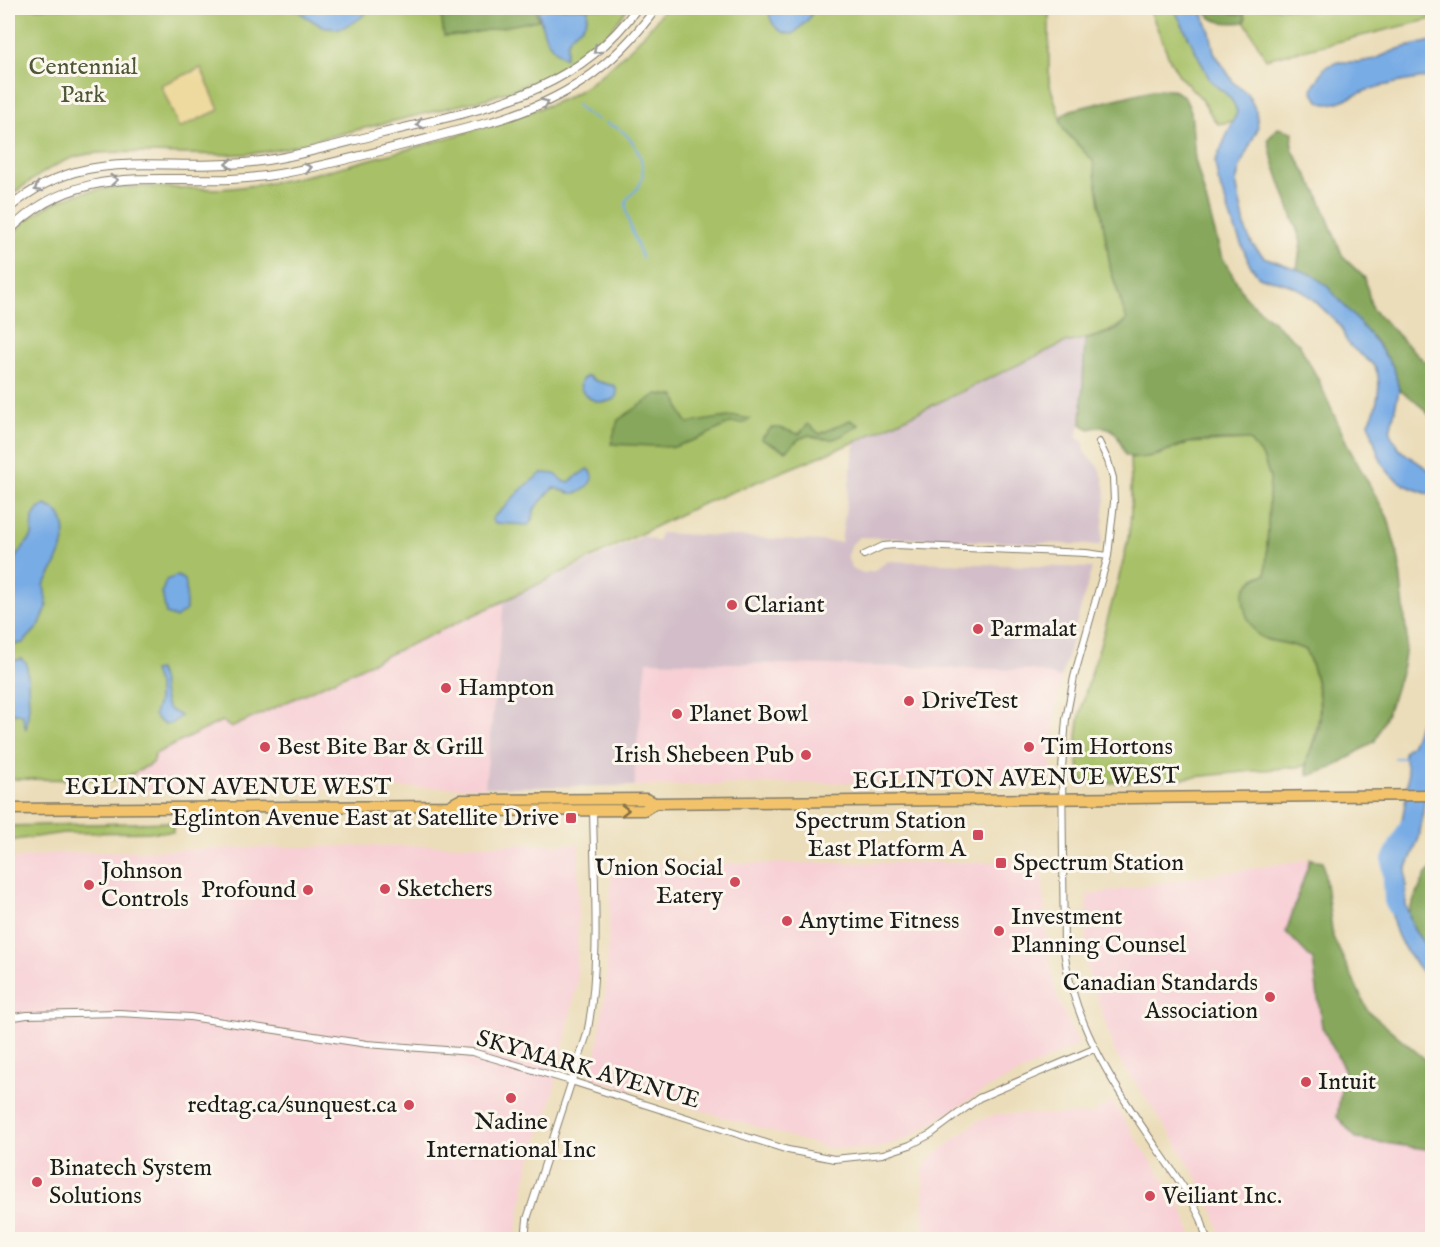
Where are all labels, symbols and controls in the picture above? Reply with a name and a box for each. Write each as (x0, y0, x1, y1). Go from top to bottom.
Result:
one-way arrow (594, 43, 604, 54)
park label: Centennial Park (28, 52, 138, 111)
one-way arrow (539, 98, 550, 110)
one-way arrow (415, 116, 425, 129)
one-way arrow (225, 157, 234, 170)
one-way arrow (303, 162, 313, 175)
one-way arrow (110, 174, 119, 187)
one-way arrow (34, 180, 45, 192)
place label: Clariant (744, 590, 825, 621)
marker: Clariant (725, 598, 739, 612)
place label: Parmalat (990, 614, 1077, 645)
marker: Parmalat (971, 622, 985, 636)
place label: Hampton (458, 673, 555, 704)
marker: Hampton (439, 681, 453, 695)
place label: DriveTest (921, 686, 1018, 717)
marker: DriveTest (902, 694, 916, 708)
place label: Planet Bowl (689, 699, 808, 730)
marker: Planet Bowl (670, 707, 684, 721)
place label: Best Bite Bar & Grill (277, 732, 484, 763)
place label: Tim Hortons (1041, 732, 1173, 763)
marker: Best Bite Bar & Grill (258, 740, 272, 754)
place label: Irish Shebeen Pub (614, 740, 794, 771)
marker: Tim Hortons (1022, 740, 1036, 754)
marker: Irish Shebeen Pub (799, 748, 813, 762)
street label: EGLINTON AVENUE WEST (852, 761, 1180, 797)
street label: EGLINTON AVENUE WEST (65, 772, 392, 803)
place label: Eglinton Avenue East at Satellite Drive (171, 803, 559, 834)
one-way arrow (621, 804, 630, 816)
place label: Spectrum Station East Platform A (795, 806, 967, 865)
marker: Eglinton Avenue East at Satellite Drive (564, 811, 578, 825)
marker: Spectrum Station East Platform A (971, 828, 985, 842)
place label: Spectrum Station (1013, 848, 1184, 879)
place label: Union Social Eatery (594, 853, 723, 912)
place label: Johnson Controls (98, 856, 189, 915)
marker: Spectrum Station (994, 856, 1008, 870)
place label: Sketchers (397, 874, 493, 905)
place label: Profound (201, 875, 296, 906)
marker: Union Social Eatery (728, 875, 742, 889)
marker: Johnson Controls (82, 878, 96, 892)
marker: Sketchers (378, 882, 392, 896)
marker: Profound (301, 883, 315, 897)
place label: Investment Planning Counsel (1011, 902, 1187, 961)
place label: Anytime Fitness (798, 906, 960, 937)
marker: Anytime Fitness (780, 914, 794, 928)
marker: Investment Planning Counsel (992, 924, 1006, 938)
place label: Canadian Standards Association (1063, 968, 1258, 1027)
marker: Canadian Standards Association (1263, 990, 1277, 1004)
street label: SKYMARK AVENUE (473, 1023, 703, 1117)
place label: Intuit (1318, 1067, 1376, 1098)
marker: Intuit (1299, 1075, 1313, 1089)
place label: redtag.ca/sunquest.ca (187, 1090, 398, 1121)
marker: Nadine International Inc (504, 1091, 518, 1105)
marker: redtag.ca/sunquest.ca (402, 1098, 416, 1112)
place label: Nadine International Inc (426, 1107, 596, 1166)
place label: Binatech System Solutions (49, 1153, 212, 1212)
marker: Binatech System Solutions (30, 1175, 44, 1189)
place label: Veiliant Inc. (1161, 1181, 1282, 1212)
marker: Veiliant Inc. (1143, 1189, 1157, 1203)

